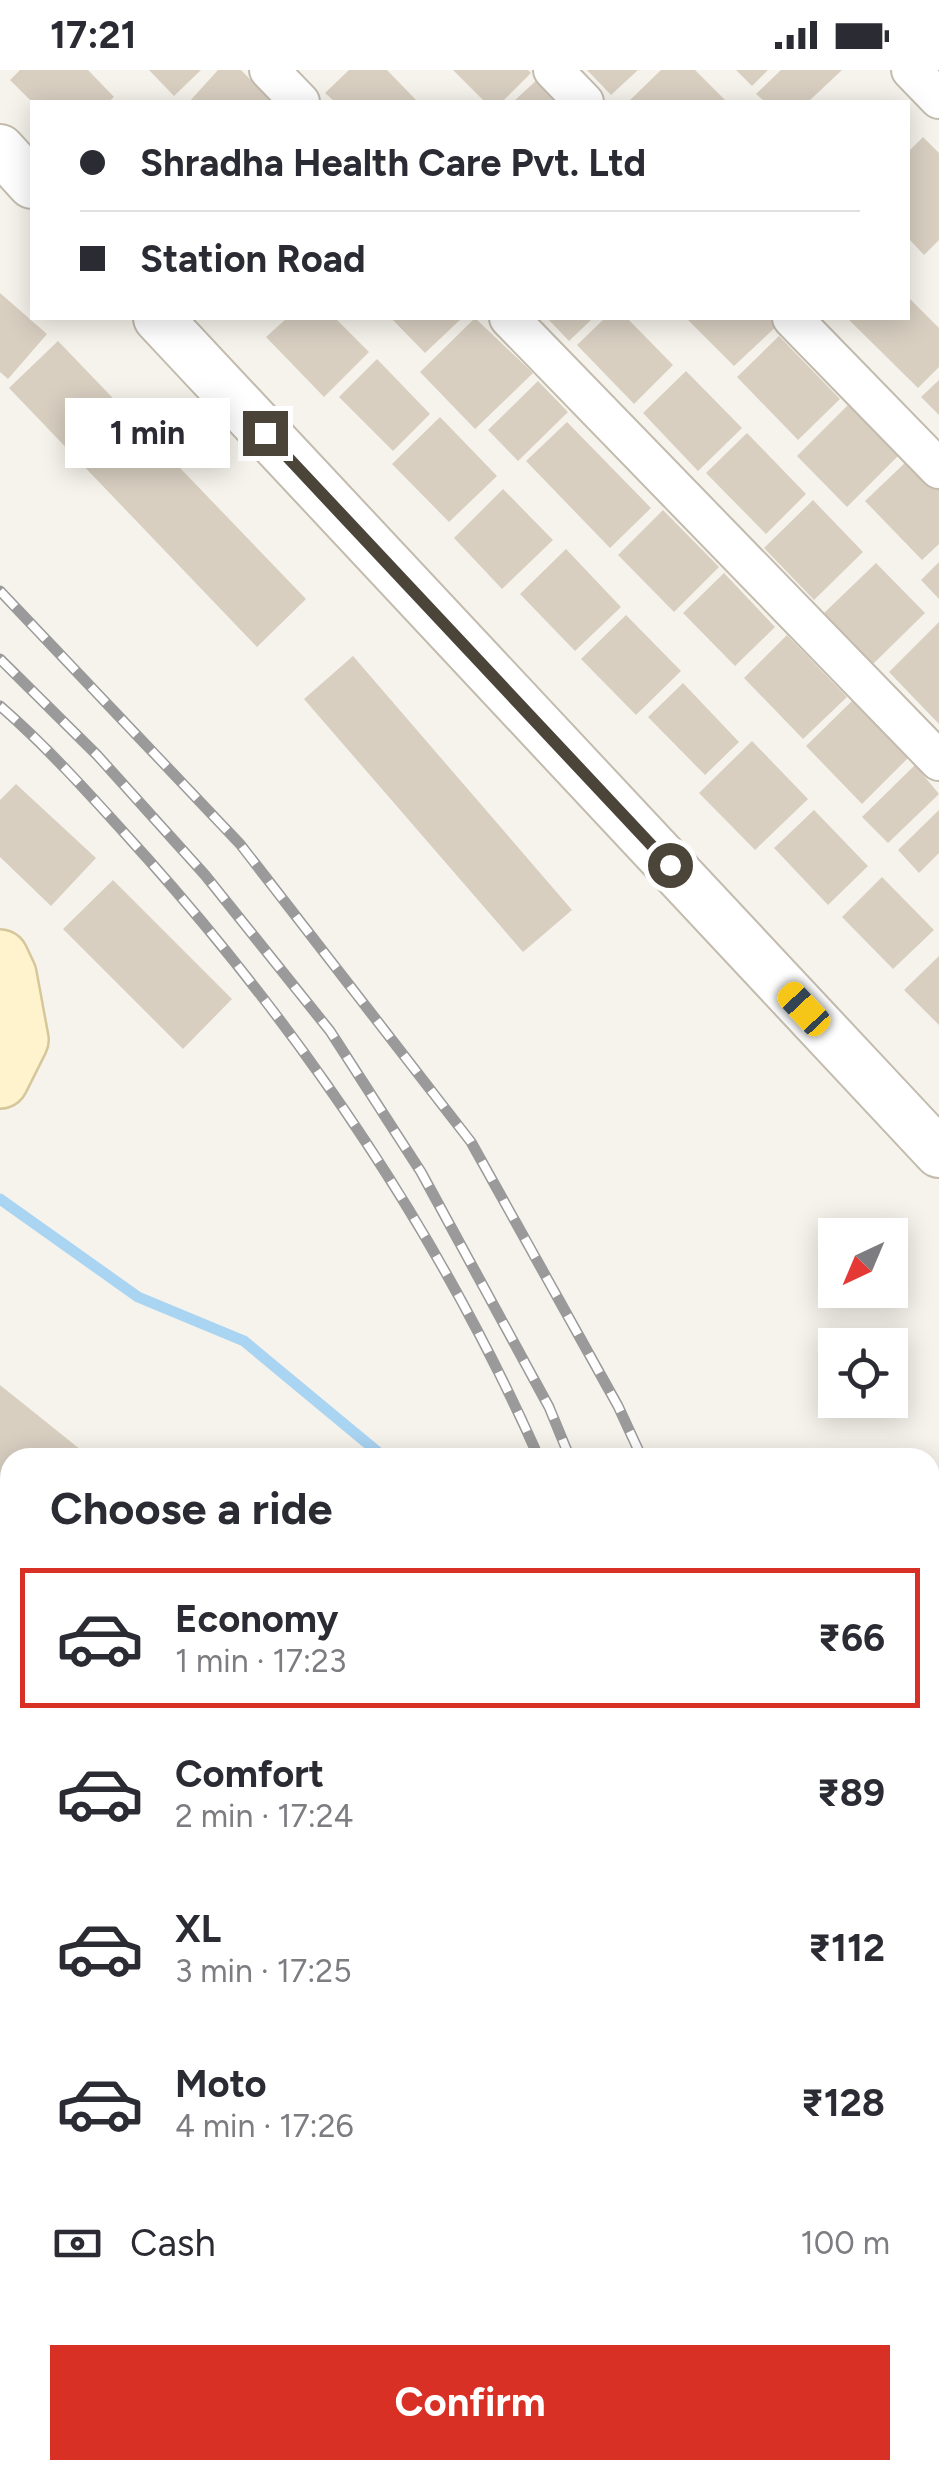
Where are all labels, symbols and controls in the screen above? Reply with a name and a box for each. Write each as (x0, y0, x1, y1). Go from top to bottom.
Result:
text: 17:21 (50, 12, 137, 58)
text: Shradha Health Care Pvt. Ltd (140, 140, 646, 186)
text: Station Road (140, 236, 366, 282)
callout: 1 min (65, 398, 230, 468)
route end (243, 411, 288, 456)
text: 1 min (110, 414, 185, 452)
route start (648, 843, 693, 888)
car (773, 977, 835, 1041)
north arrow (818, 1218, 908, 1308)
map controls (818, 1218, 908, 1418)
button: locate (818, 1328, 908, 1418)
text: Choose a ride (50, 1481, 332, 1535)
icon: car (55, 1593, 145, 1683)
text: Economy (175, 1596, 338, 1642)
text: ₹66 (818, 1615, 885, 1661)
text: 1 min · 17:23 (175, 1642, 346, 1680)
icon: car (55, 1748, 145, 1838)
text: Comfort (175, 1751, 324, 1797)
text: ₹89 (817, 1770, 885, 1816)
text: 2 min · 17:24 (175, 1797, 354, 1835)
icon: car (55, 1903, 145, 1993)
text: XL (175, 1906, 221, 1952)
text: ₹112 (808, 1925, 885, 1971)
text: 3 min · 17:25 (175, 1952, 352, 1990)
icon: car (55, 2058, 145, 2148)
text: Moto (175, 2061, 267, 2107)
text: ₹128 (801, 2080, 885, 2126)
text: 4 min · 17:26 (175, 2107, 354, 2145)
icon: cash (50, 2216, 105, 2271)
text: Cash (130, 2220, 216, 2266)
text: 100 m (801, 2224, 890, 2262)
button: Confirm (50, 2345, 890, 2460)

